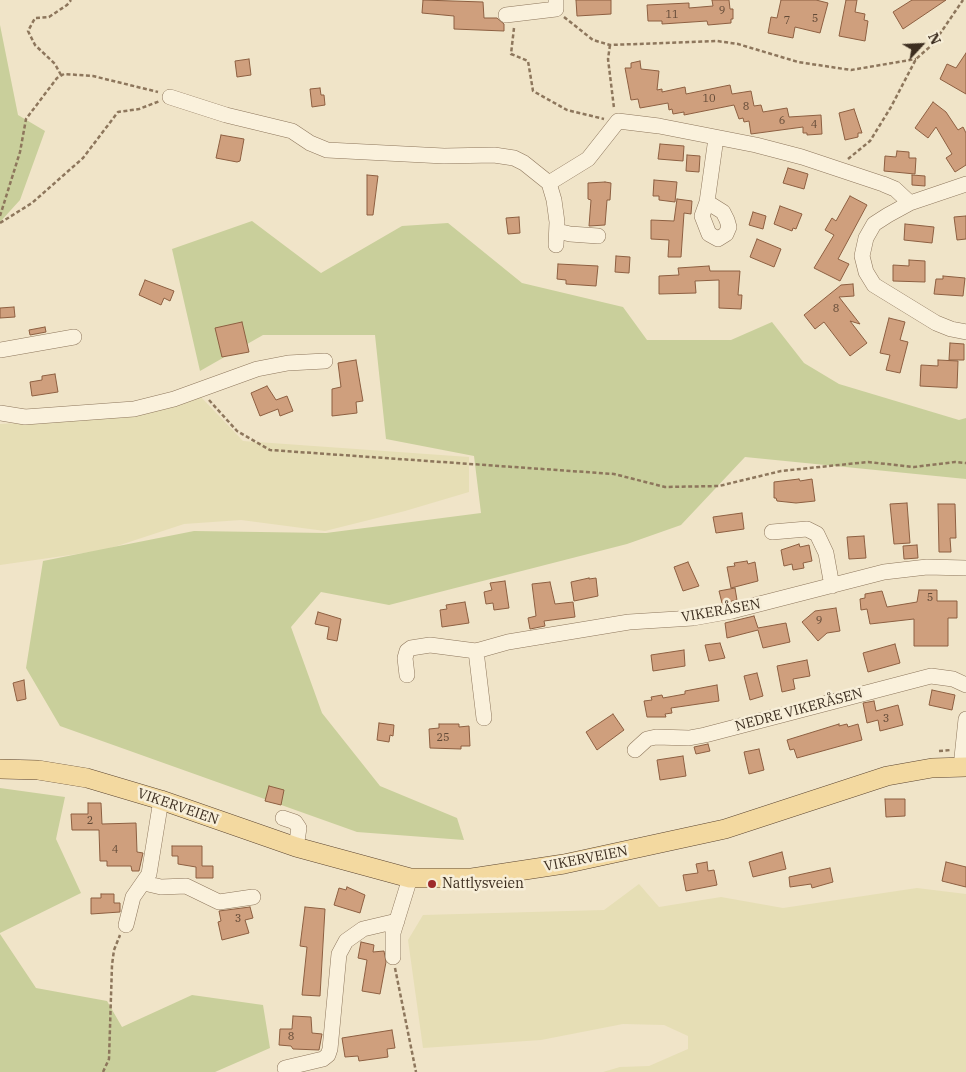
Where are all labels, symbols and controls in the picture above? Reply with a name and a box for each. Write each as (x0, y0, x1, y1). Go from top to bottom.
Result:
house number: 9 (719, 4, 725, 18)
house number: 11 (665, 8, 679, 22)
house number: 5 (812, 12, 818, 26)
house number: 7 (784, 14, 790, 28)
north arrow (896, 20, 946, 70)
text: N (924, 30, 945, 47)
house number: 10 (702, 92, 716, 106)
house number: 8 (743, 100, 749, 114)
house number: 6 (779, 114, 785, 128)
house number: 4 (811, 118, 817, 132)
house number: 8 (833, 302, 839, 316)
house number: 5 (927, 591, 933, 605)
street label: VIKERÅSEN (680, 596, 762, 626)
house number: 9 (816, 614, 822, 628)
street label: NEDRE VIKERÅSEN (733, 685, 865, 735)
house number: 3 (883, 712, 889, 726)
house number: 25 (436, 731, 450, 745)
street label: VIKERVEIEN (135, 785, 221, 829)
house number: 2 (87, 814, 93, 828)
house number: 4 (112, 843, 118, 857)
street label: VIKERVEIEN (543, 843, 629, 875)
place label: Nattlysveien (442, 876, 524, 892)
marker: Nattlysveien (426, 878, 438, 890)
house number: 3 (235, 912, 241, 926)
house number: 8 (288, 1030, 294, 1044)

